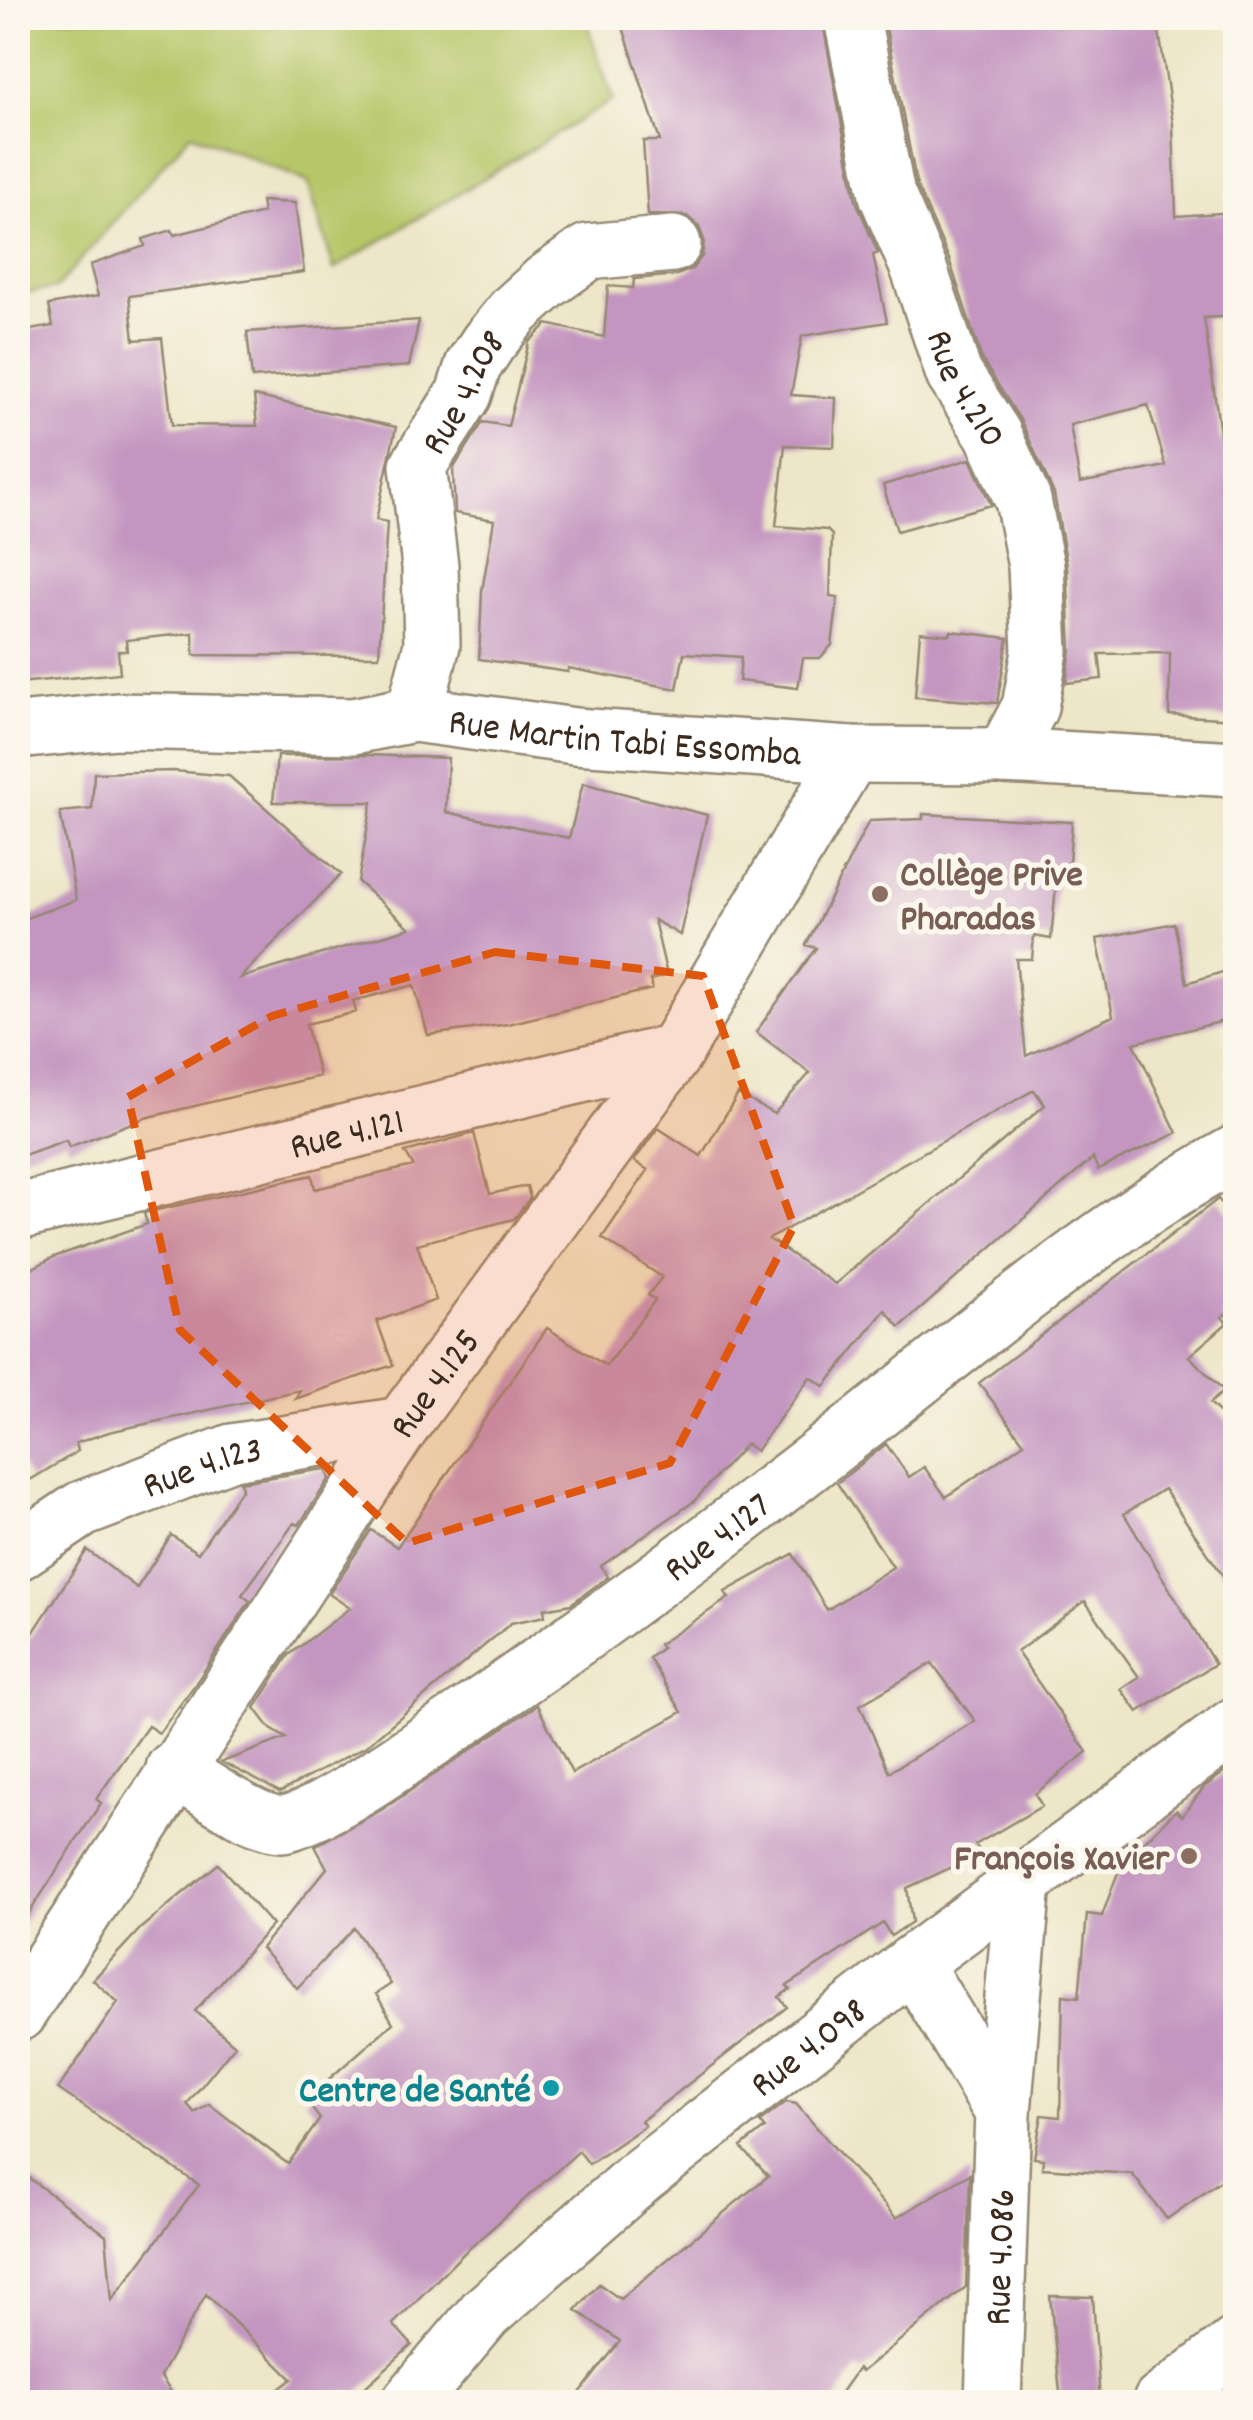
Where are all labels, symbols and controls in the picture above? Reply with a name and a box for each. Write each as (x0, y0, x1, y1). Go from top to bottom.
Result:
street label: Rue 4.208 (410, 320, 521, 467)
street label: Rue 4.210 (908, 324, 1017, 457)
street label: Rue Martin Tabi Essomba (445, 697, 804, 785)
place label: Collège Prive Pharadas (900, 850, 1083, 949)
marker: Collège Prive Pharadas (869, 883, 891, 905)
street label: Rue 4.121 (285, 1097, 410, 1178)
street label: Rue 4.125 (378, 1319, 497, 1451)
street label: Rue 4.123 (136, 1426, 266, 1516)
street label: Rue 4.127 (654, 1481, 785, 1599)
place label: François Xavier (954, 1834, 1170, 1889)
marker: François Xavier (1178, 1845, 1200, 1867)
street label: Rue 4.098 (740, 1987, 881, 2114)
place label: Centre de Santé (299, 2066, 531, 2121)
marker: Centre de Santé (540, 2077, 562, 2099)
street label: Rue 4.086 (974, 2188, 1033, 2327)

